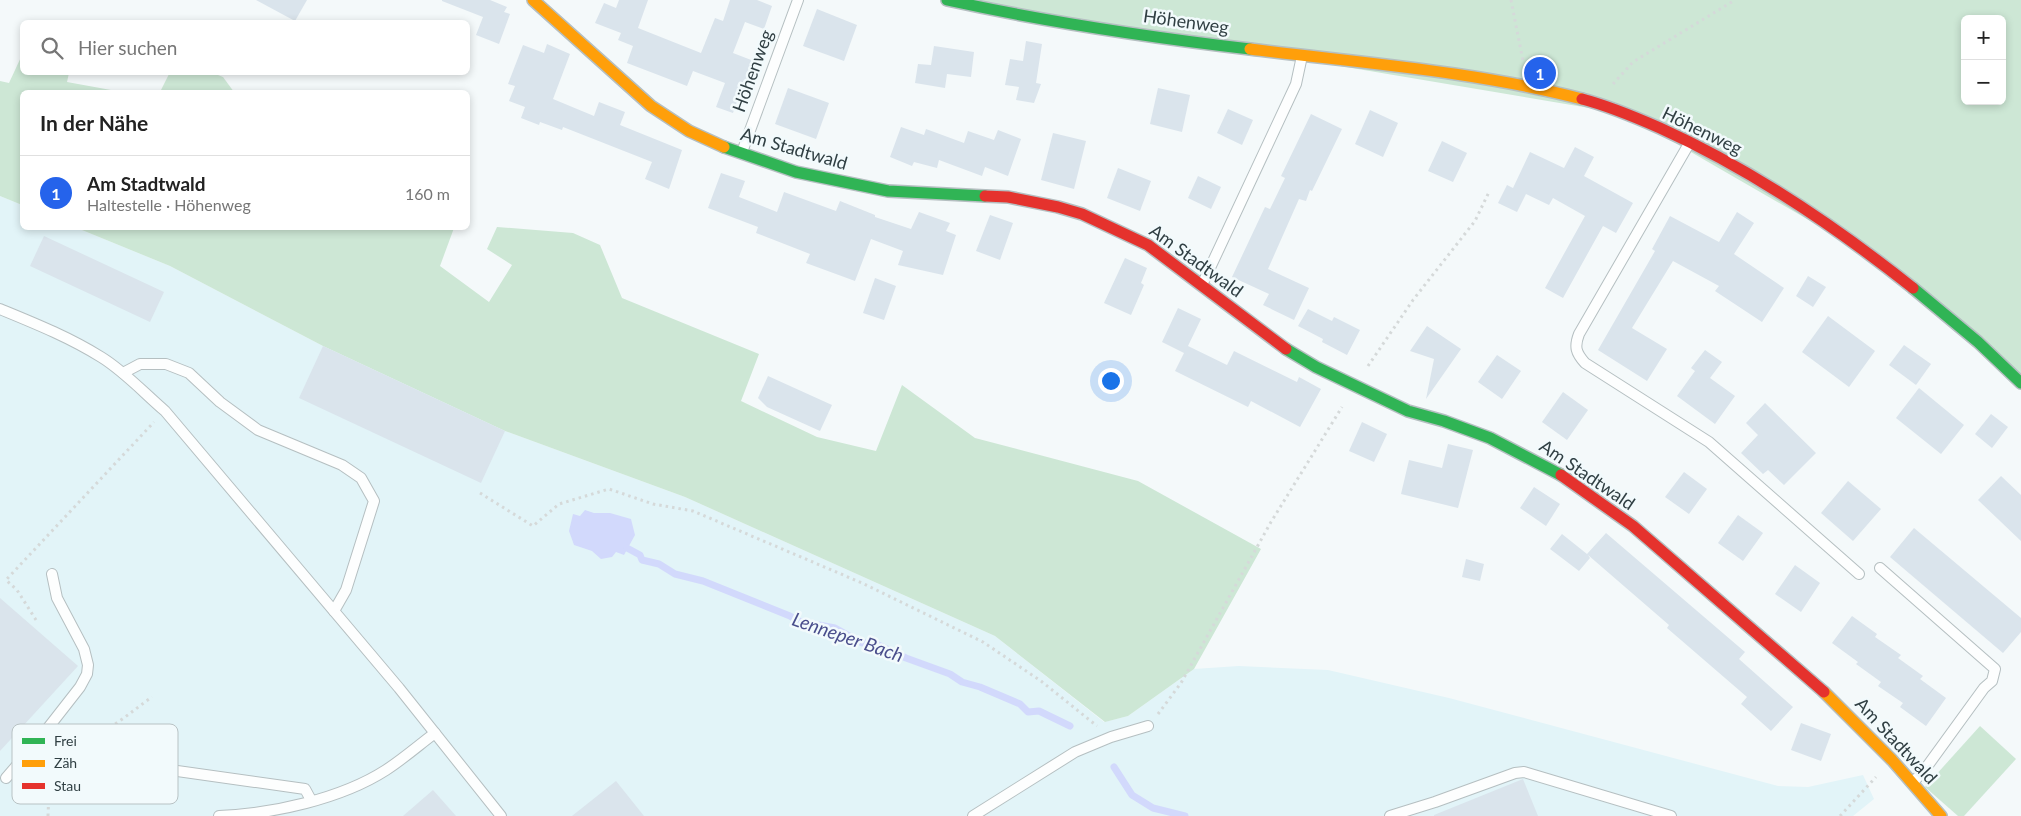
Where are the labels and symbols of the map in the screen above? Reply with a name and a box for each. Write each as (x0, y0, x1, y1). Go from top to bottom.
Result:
street label: Höhenweg (1142, 4, 1230, 38)
street label: Höhenweg (727, 26, 777, 115)
pin: 1 (1524, 54, 1556, 92)
street label: Höhenweg (1659, 101, 1746, 159)
street label: Am Stadtwald (738, 122, 850, 174)
street label: Am Stadtwald (1146, 219, 1248, 301)
your location (1098, 368, 1124, 394)
street label: Am Stadtwald (1536, 434, 1639, 514)
water label: Lenneper Bach (790, 607, 907, 666)
street label: Am Stadtwald (1851, 693, 1942, 788)
legend (12, 724, 178, 804)
text: Frei (54, 732, 77, 749)
text: Zäh (54, 754, 77, 771)
text: Stau (54, 777, 81, 794)

